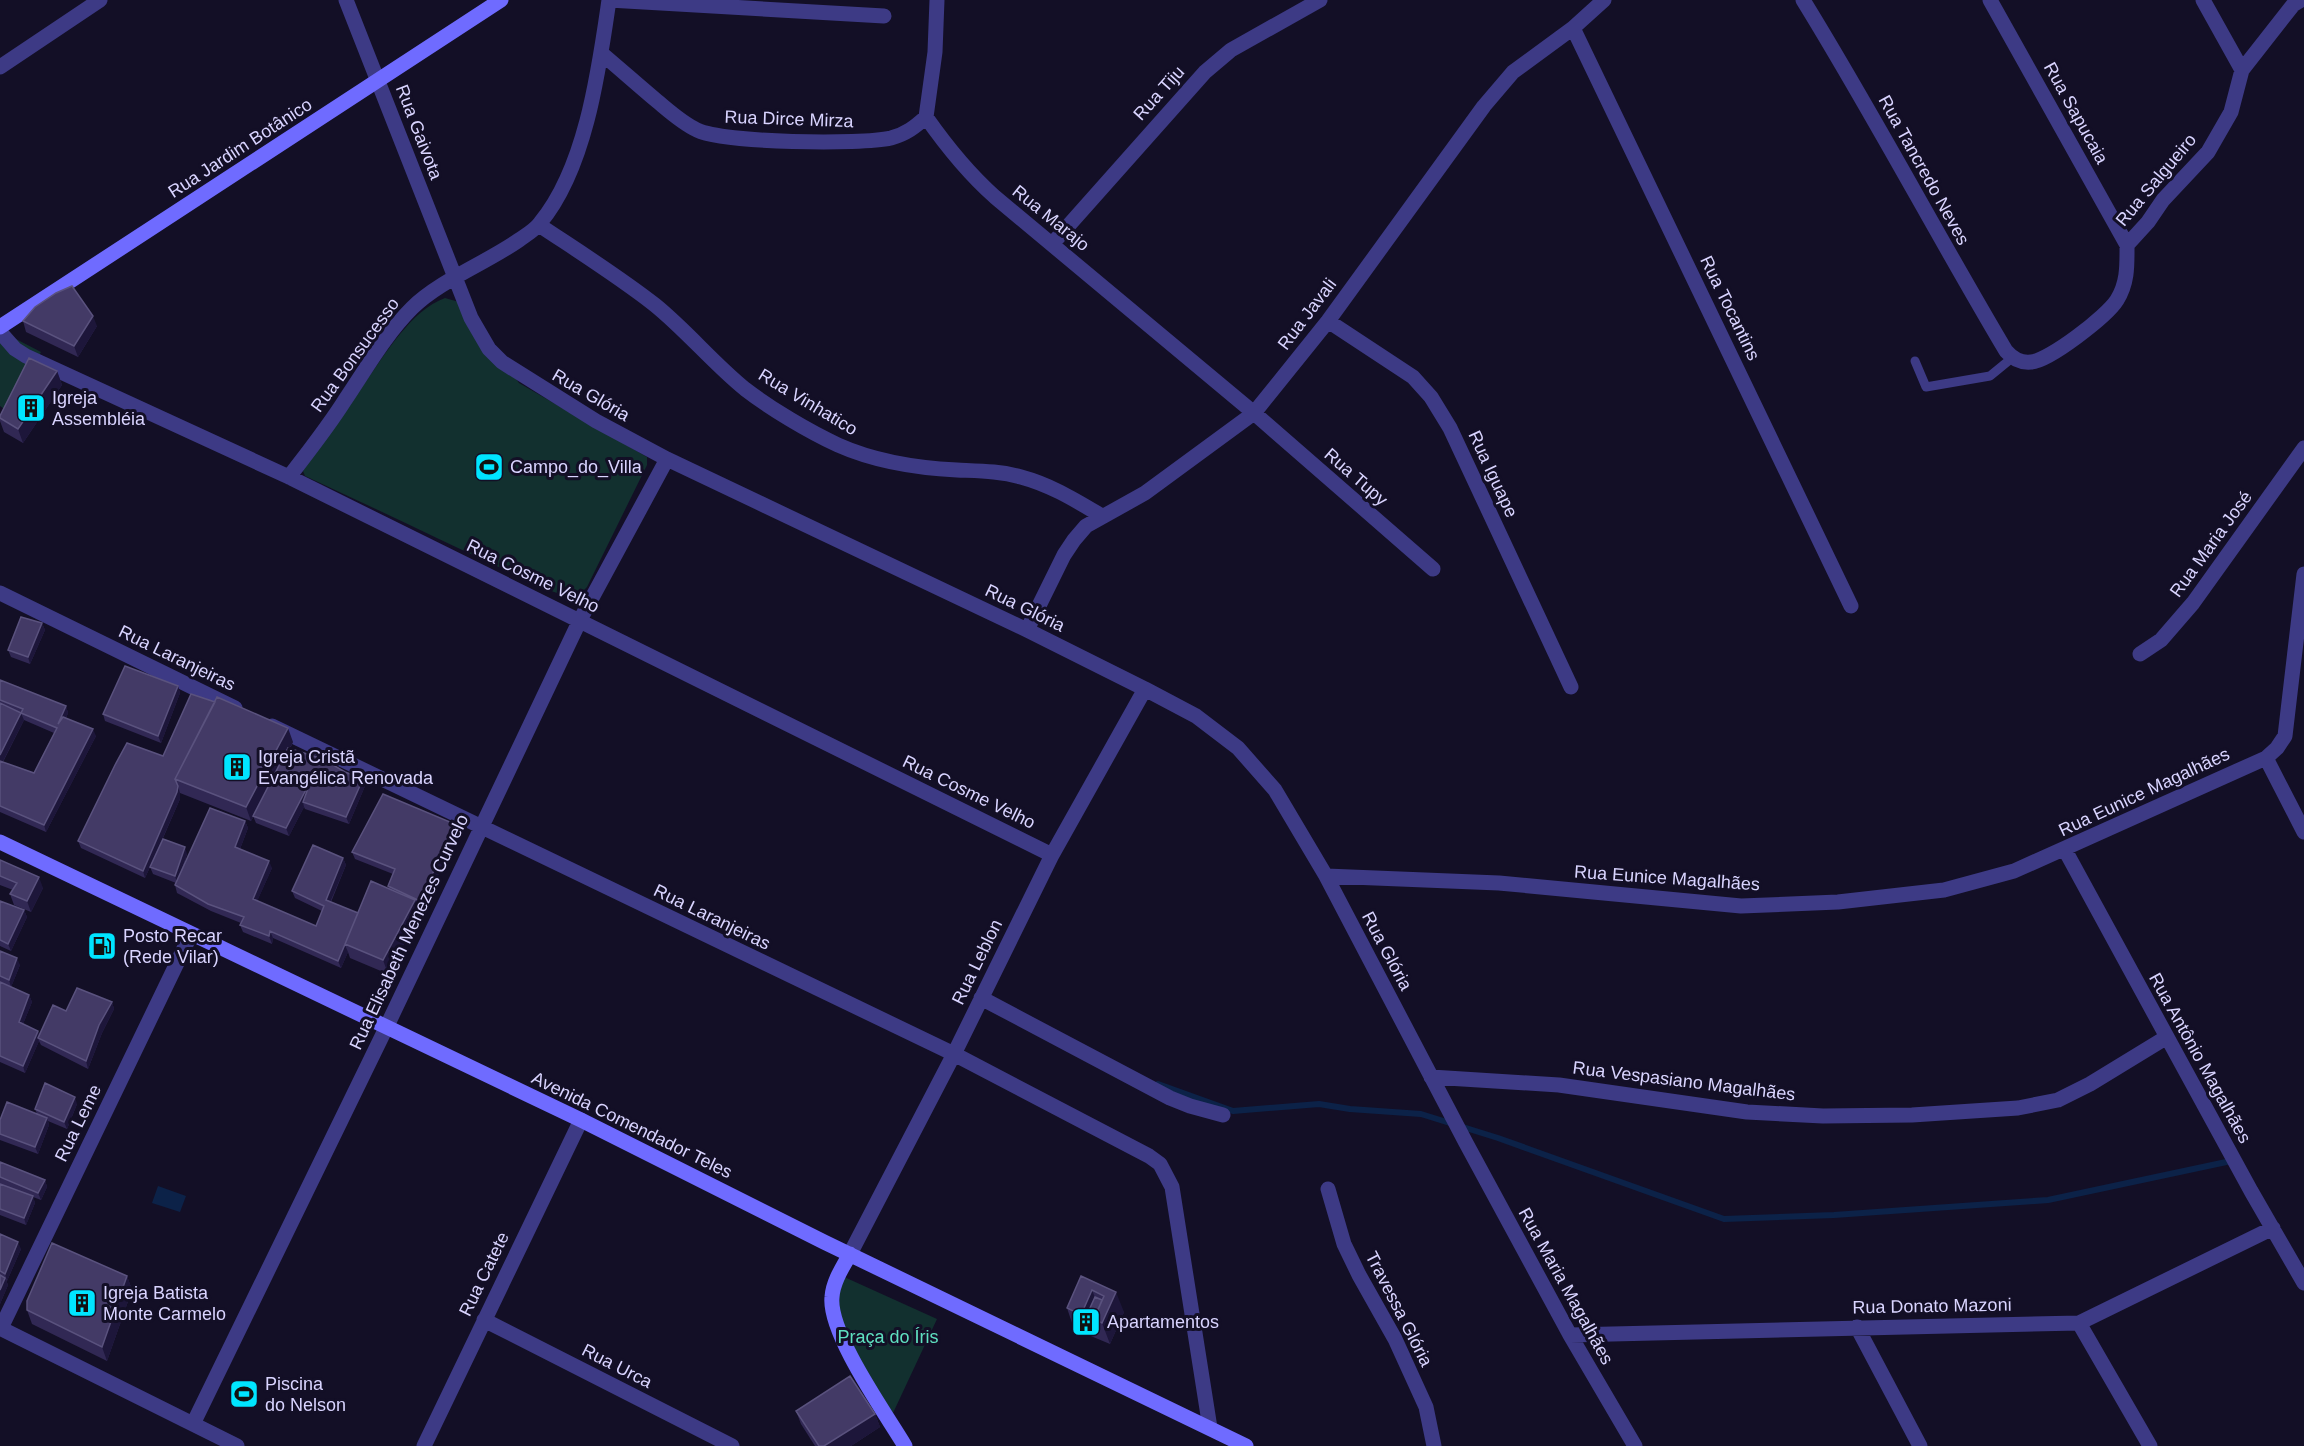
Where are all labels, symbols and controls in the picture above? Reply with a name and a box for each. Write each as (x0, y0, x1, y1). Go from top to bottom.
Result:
street label: Rua Sapucaia (2040, 59, 2113, 168)
street label: Rua Tiju (1129, 62, 1189, 124)
street label: Rua Gaivota (392, 82, 447, 183)
street label: Rua Tancredo Neves (1875, 92, 1973, 248)
street label: Rua Jardim Botânico (164, 94, 316, 202)
street label: Rua Dirce Mirza (724, 107, 855, 131)
street label: Rua Salgueiro (2112, 130, 2200, 230)
street label: Rua Marajo (1009, 181, 1093, 255)
street label: Rua Tocantins (1696, 252, 1764, 364)
street label: Rua Javali (1274, 274, 1340, 354)
street label: Rua Bonsucesso (307, 294, 403, 416)
street label: Rua Glória (549, 365, 634, 426)
street label: Rua Vinhatico (755, 365, 861, 439)
place label: Igreja Assembléia (52, 388, 146, 429)
building icon: Igreja Assembléia (15, 392, 47, 424)
street label: Rua Iguape (1464, 428, 1522, 520)
street label: Rua Tupy (1320, 444, 1392, 510)
sports icon: Campo_do_Villa (473, 451, 505, 483)
place label: Campo_do_Villa (510, 457, 643, 478)
street label: Rua Maria José (2166, 487, 2256, 601)
street label: Rua Cosme Velho (463, 535, 603, 617)
street label: Rua Glória (982, 580, 1069, 636)
street label: Rua Laranjeiras (116, 621, 238, 695)
street label: Rua Eunice Magalhães (2055, 744, 2233, 840)
place label: Igreja Cristã Evangélica Renovada (258, 747, 434, 788)
building icon: Igreja Cristã Evangélica Renovada (221, 751, 253, 783)
street label: Rua Cosme Velho (899, 751, 1039, 833)
street label: Rua Elisabeth Menezes Curvelo (346, 811, 472, 1053)
street label: Rua Eunice Magalhães (1573, 862, 1761, 894)
street label: Rua Laranjeiras (651, 880, 773, 954)
street label: Rua Glória (1358, 908, 1416, 995)
street label: Rua Leblon (948, 916, 1006, 1008)
place label: Posto Recar (Rede Vilar) (123, 926, 222, 967)
fuel station icon: Posto Recar (Rede Vilar) (86, 930, 118, 962)
street label: Rua Antônio Magalhães (2145, 970, 2255, 1146)
street label: Rua Vespasiano Magalhães (1572, 1057, 1796, 1105)
street label: Avenida Comendador Teles (529, 1068, 735, 1182)
street label: Rua Leme (51, 1081, 105, 1165)
street label: Rua Maria Magalhães (1515, 1204, 1617, 1368)
street label: Rua Catete (455, 1229, 513, 1319)
street label: Travessa Glória (1361, 1248, 1437, 1371)
place label: Igreja Batista Monte Carmelo (103, 1283, 226, 1324)
building icon: Igreja Batista Monte Carmelo (66, 1287, 98, 1319)
street label: Rua Donato Mazoni (1852, 1295, 2012, 1317)
building icon: Apartamentos (1070, 1306, 1102, 1338)
place label: Apartamentos (1107, 1312, 1219, 1332)
park label: Praça do Íris (837, 1327, 939, 1347)
street label: Rua Urca (579, 1340, 656, 1393)
place label: Piscina do Nelson (265, 1374, 346, 1415)
sports icon: Piscina do Nelson (228, 1378, 260, 1410)

